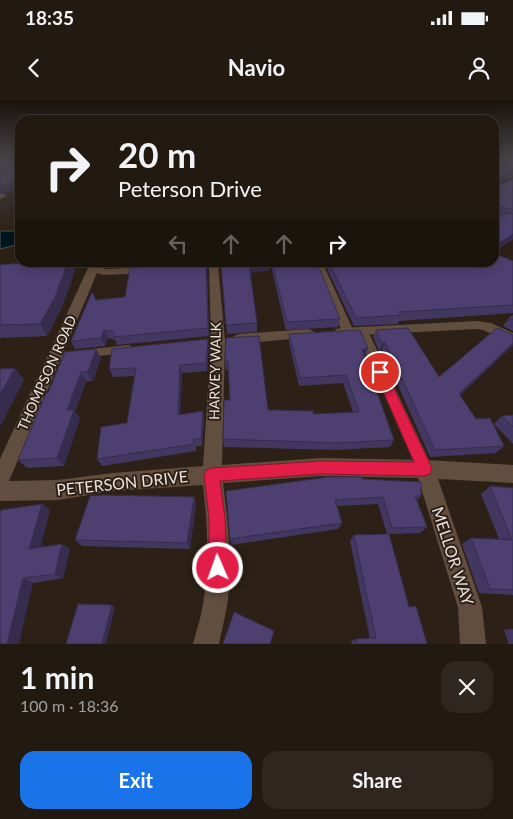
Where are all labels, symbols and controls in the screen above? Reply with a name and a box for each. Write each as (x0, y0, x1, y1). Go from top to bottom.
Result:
text: 18:35 (25, 6, 74, 29)
icon: back (20, 54, 48, 82)
text: Navio (228, 54, 285, 81)
icon: person (465, 54, 493, 82)
text: 20 m (118, 133, 196, 175)
icon: right (35, 135, 100, 200)
text: Peterson Drive (118, 175, 262, 202)
icon: left (164, 230, 192, 258)
icon: ahead (217, 230, 245, 258)
icon: ahead (270, 230, 298, 258)
icon: right (323, 230, 351, 258)
street label: THOMPSON ROAD (13, 313, 80, 433)
street label: HARVEY WALK (205, 321, 224, 420)
pin (359, 351, 401, 393)
icon: arrive (366, 358, 394, 386)
street label: PETERSON DRIVE (55, 466, 189, 499)
street label: MELLOR WAY (429, 504, 478, 607)
position arrow (191, 541, 243, 593)
text: 1 min (20, 659, 94, 695)
button: close (441, 661, 493, 713)
text: 100 m · 18:36 (20, 696, 119, 715)
button: Exit (20, 751, 252, 809)
button: Share (262, 751, 493, 809)

